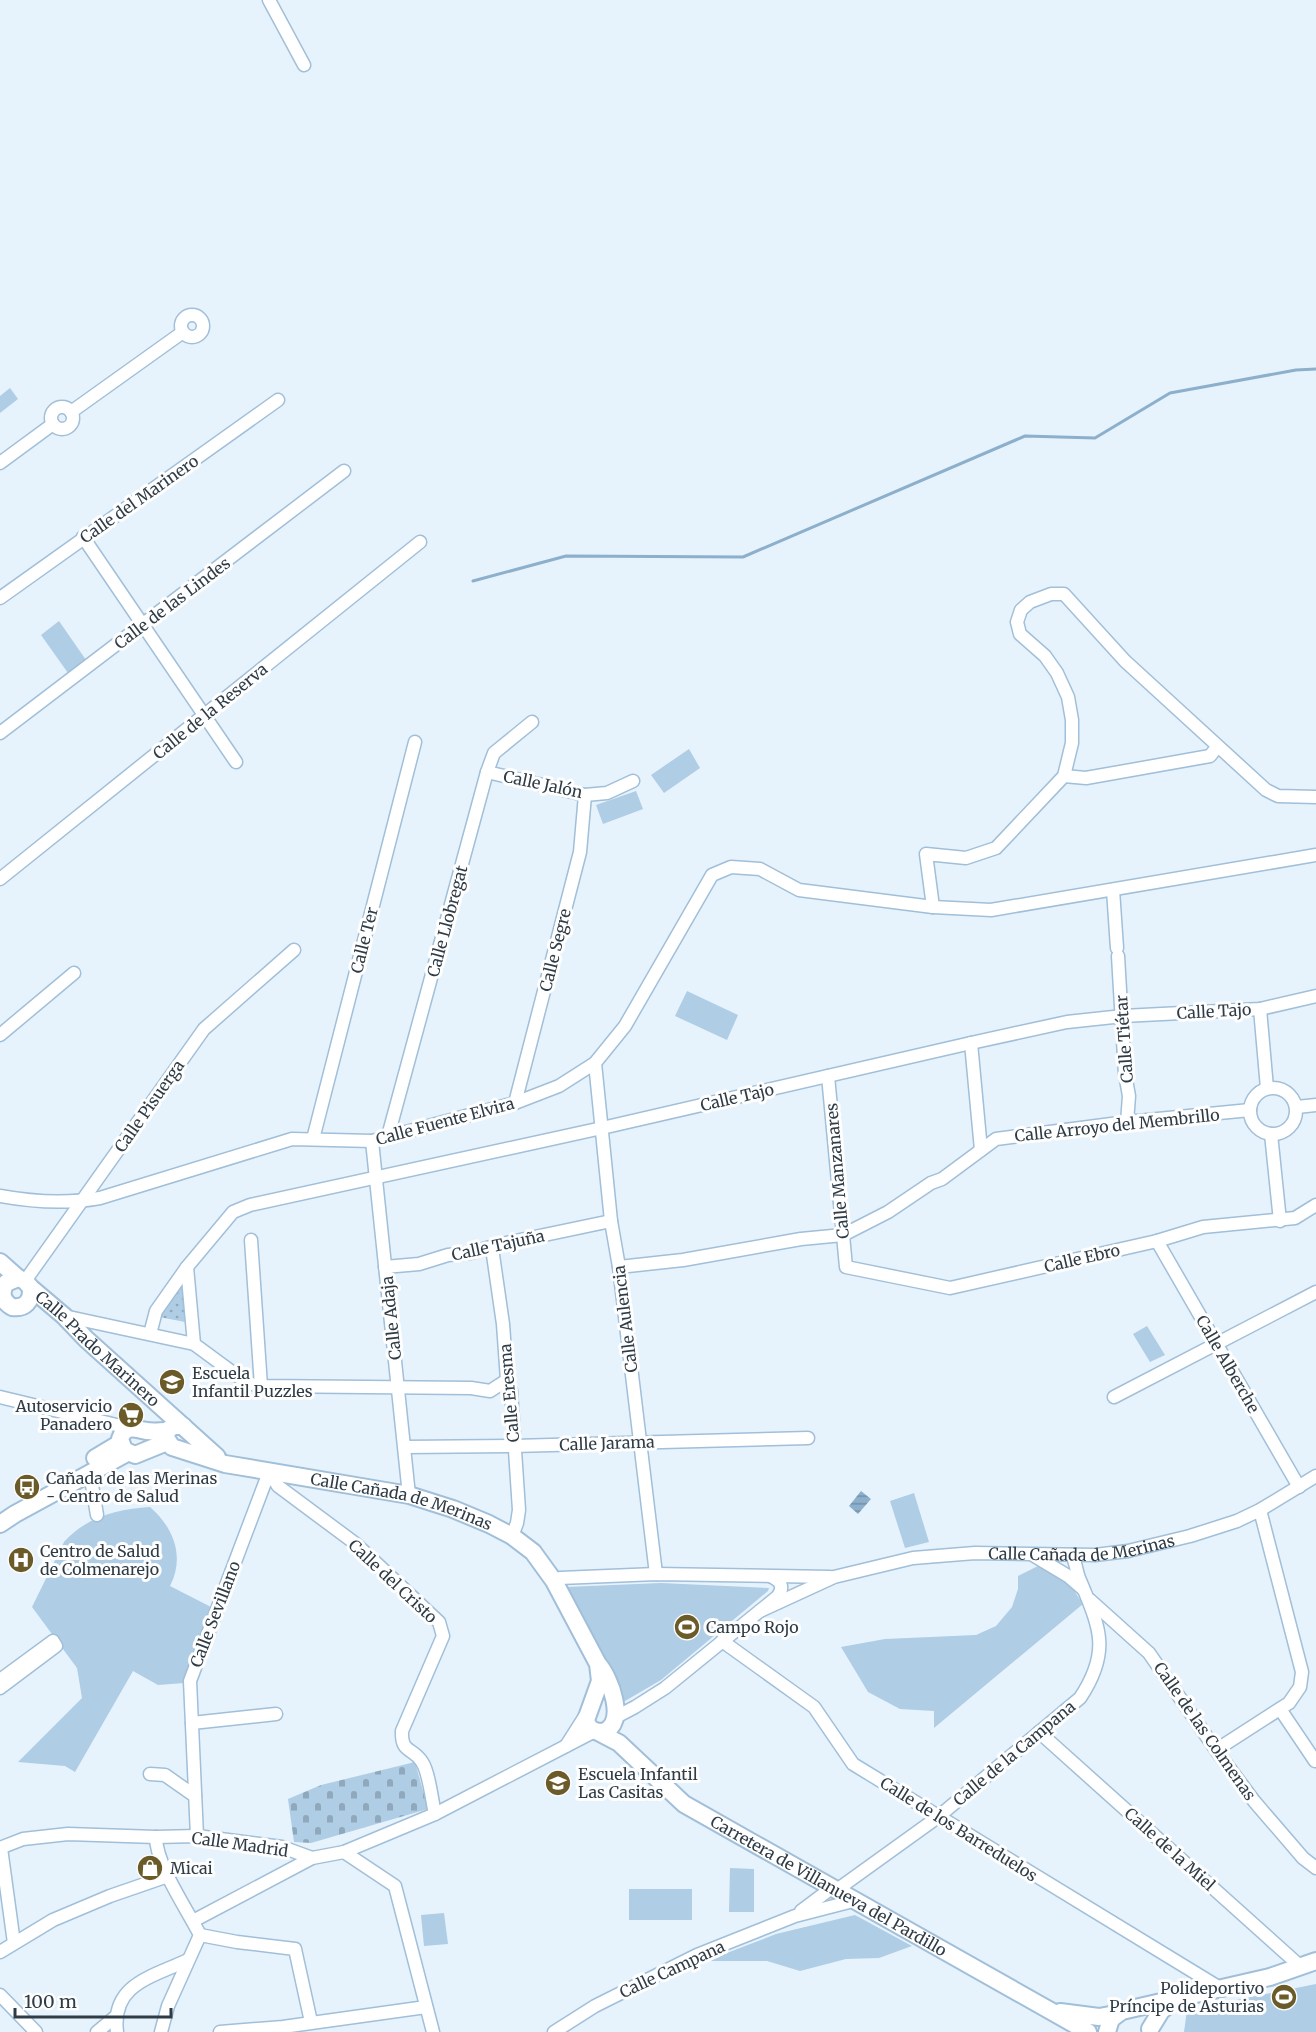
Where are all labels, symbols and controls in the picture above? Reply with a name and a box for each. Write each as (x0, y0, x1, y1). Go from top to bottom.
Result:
street label: Calle del Marinero (76, 451, 202, 547)
street label: Calle de las Lindes (110, 553, 234, 653)
street label: Calle de la Reserva (149, 658, 272, 763)
street label: Calle Jalón (502, 766, 585, 802)
street label: Calle Llobregat (423, 862, 472, 979)
street label: Calle Ter (346, 905, 382, 975)
street label: Calle Segre (535, 907, 575, 993)
street label: Calle Tiétar (1111, 994, 1137, 1084)
street label: Calle Tajo (1176, 999, 1252, 1023)
street label: Calle Pisuerga (110, 1056, 188, 1156)
street label: Calle Tajo (698, 1079, 776, 1115)
street label: Calle Fuente Elvira (374, 1093, 517, 1149)
street label: Calle Manzanares (821, 1102, 853, 1240)
street label: Calle Arroyo del Membrillo (1014, 1104, 1220, 1146)
street label: Calle Tajuña (450, 1225, 547, 1265)
street label: Calle Ebro (1042, 1240, 1122, 1276)
street label: Calle Aulencia (608, 1264, 642, 1374)
street label: Calle Adaja (377, 1275, 405, 1361)
street label: Calle Prado Marinero (31, 1286, 164, 1411)
street label: Calle Alberche (1192, 1312, 1264, 1416)
street label: Calle Eresma (495, 1342, 523, 1443)
place label: Escuela Infantil Puzzles (192, 1363, 313, 1401)
school or university icon: Escuela Infantil Puzzles (157, 1367, 187, 1397)
place label: Autoservicio Panadero (14, 1396, 112, 1434)
supermarket icon: Autoservicio Panadero (116, 1400, 146, 1430)
street label: Calle Jarama (559, 1431, 655, 1455)
place label: Cañada de las Merinas - Centro de Salud (46, 1468, 217, 1506)
street label: Calle Cañada de Merinas (309, 1469, 495, 1534)
bus stop icon: Cañada de las Merinas - Centro de Salud (12, 1472, 42, 1502)
street label: Calle Cañada de Merinas (988, 1530, 1177, 1565)
street label: Calle del Cristo (345, 1535, 441, 1627)
place label: Centro de Salud de Colmenarejo (40, 1541, 160, 1579)
hospital icon: Centro de Salud de Colmenarejo (6, 1545, 36, 1575)
street label: Calle Sevillano (186, 1558, 244, 1670)
sports icon: Campo Rojo (672, 1612, 702, 1642)
place label: Campo Rojo (706, 1617, 799, 1637)
street label: Calle de las Colmenas (1150, 1658, 1260, 1804)
street label: Calle de la Campana (949, 1696, 1079, 1810)
place label: Escuela Infantil Las Casitas (578, 1764, 698, 1802)
school or university icon: Escuela Infantil Las Casitas (543, 1768, 573, 1798)
street label: Calle de los Barreduelos (877, 1772, 1041, 1886)
street label: Calle de la Miel (1121, 1803, 1219, 1895)
street label: Carretera de Villanueva del Pardillo (707, 1811, 950, 1960)
street label: Calle Madrid (190, 1827, 290, 1861)
shop icon: Micai (135, 1853, 165, 1883)
place label: Micai (170, 1858, 213, 1878)
street label: Calle Campana (616, 1936, 728, 2002)
place label: Polideportivo Príncipe de Asturias (1109, 1978, 1264, 2016)
scale bar (15, 1981, 171, 2019)
sports icon: Polideportivo Príncipe de Asturias (1269, 1982, 1299, 2012)
text: 100 m (24, 1990, 77, 2013)

